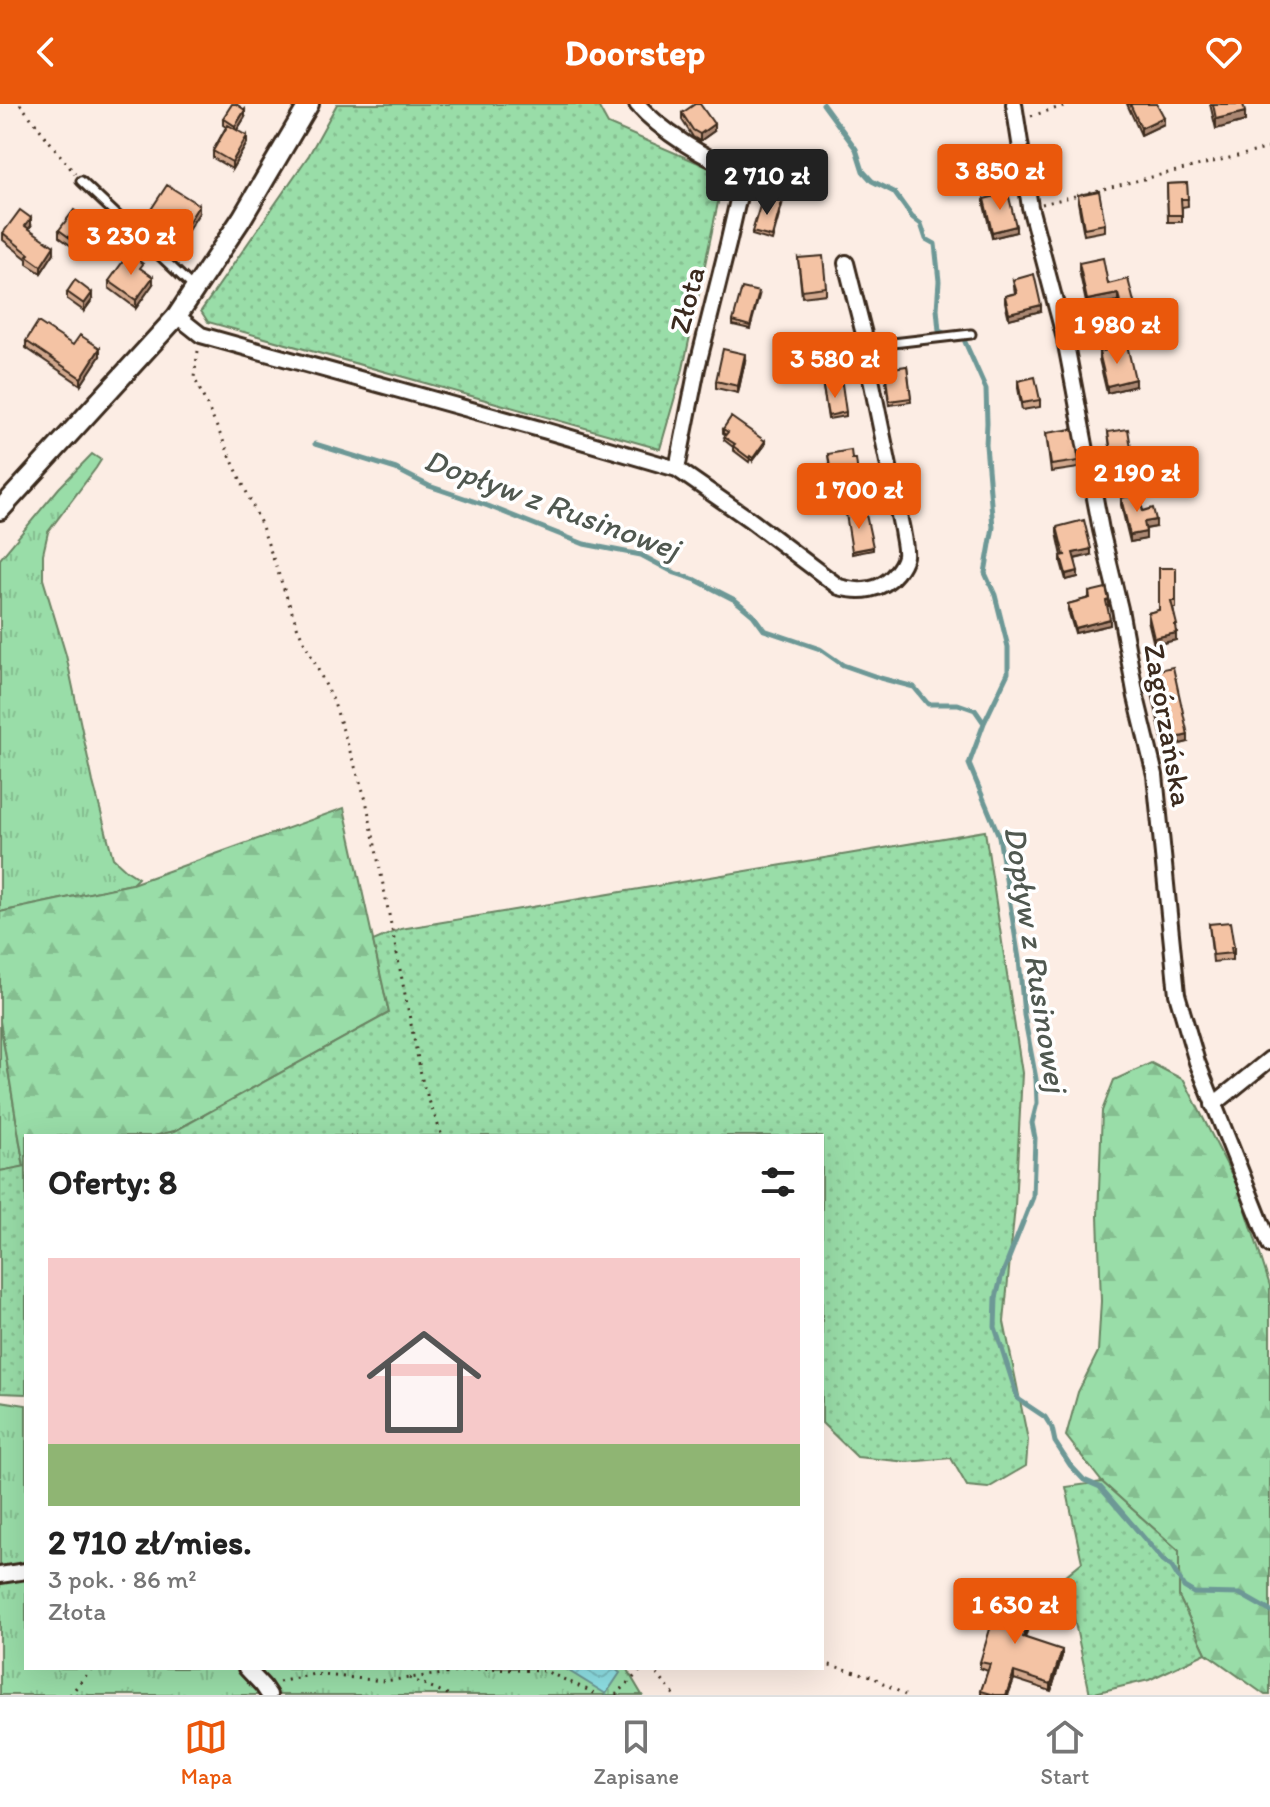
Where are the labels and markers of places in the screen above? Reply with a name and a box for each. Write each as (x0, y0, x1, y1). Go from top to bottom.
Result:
pin: 3 850 zł (917, 144, 1083, 212)
pin: 2 710 zł (684, 149, 850, 217)
pin: 3 230 zł (48, 209, 214, 277)
pin: 1 980 zł (1034, 298, 1200, 366)
pin: 3 580 zł (752, 332, 918, 400)
pin: 2 190 zł (1054, 446, 1220, 514)
pin: 1 700 zł (776, 463, 942, 531)
pin: 1 630 zł (932, 1578, 1098, 1646)

